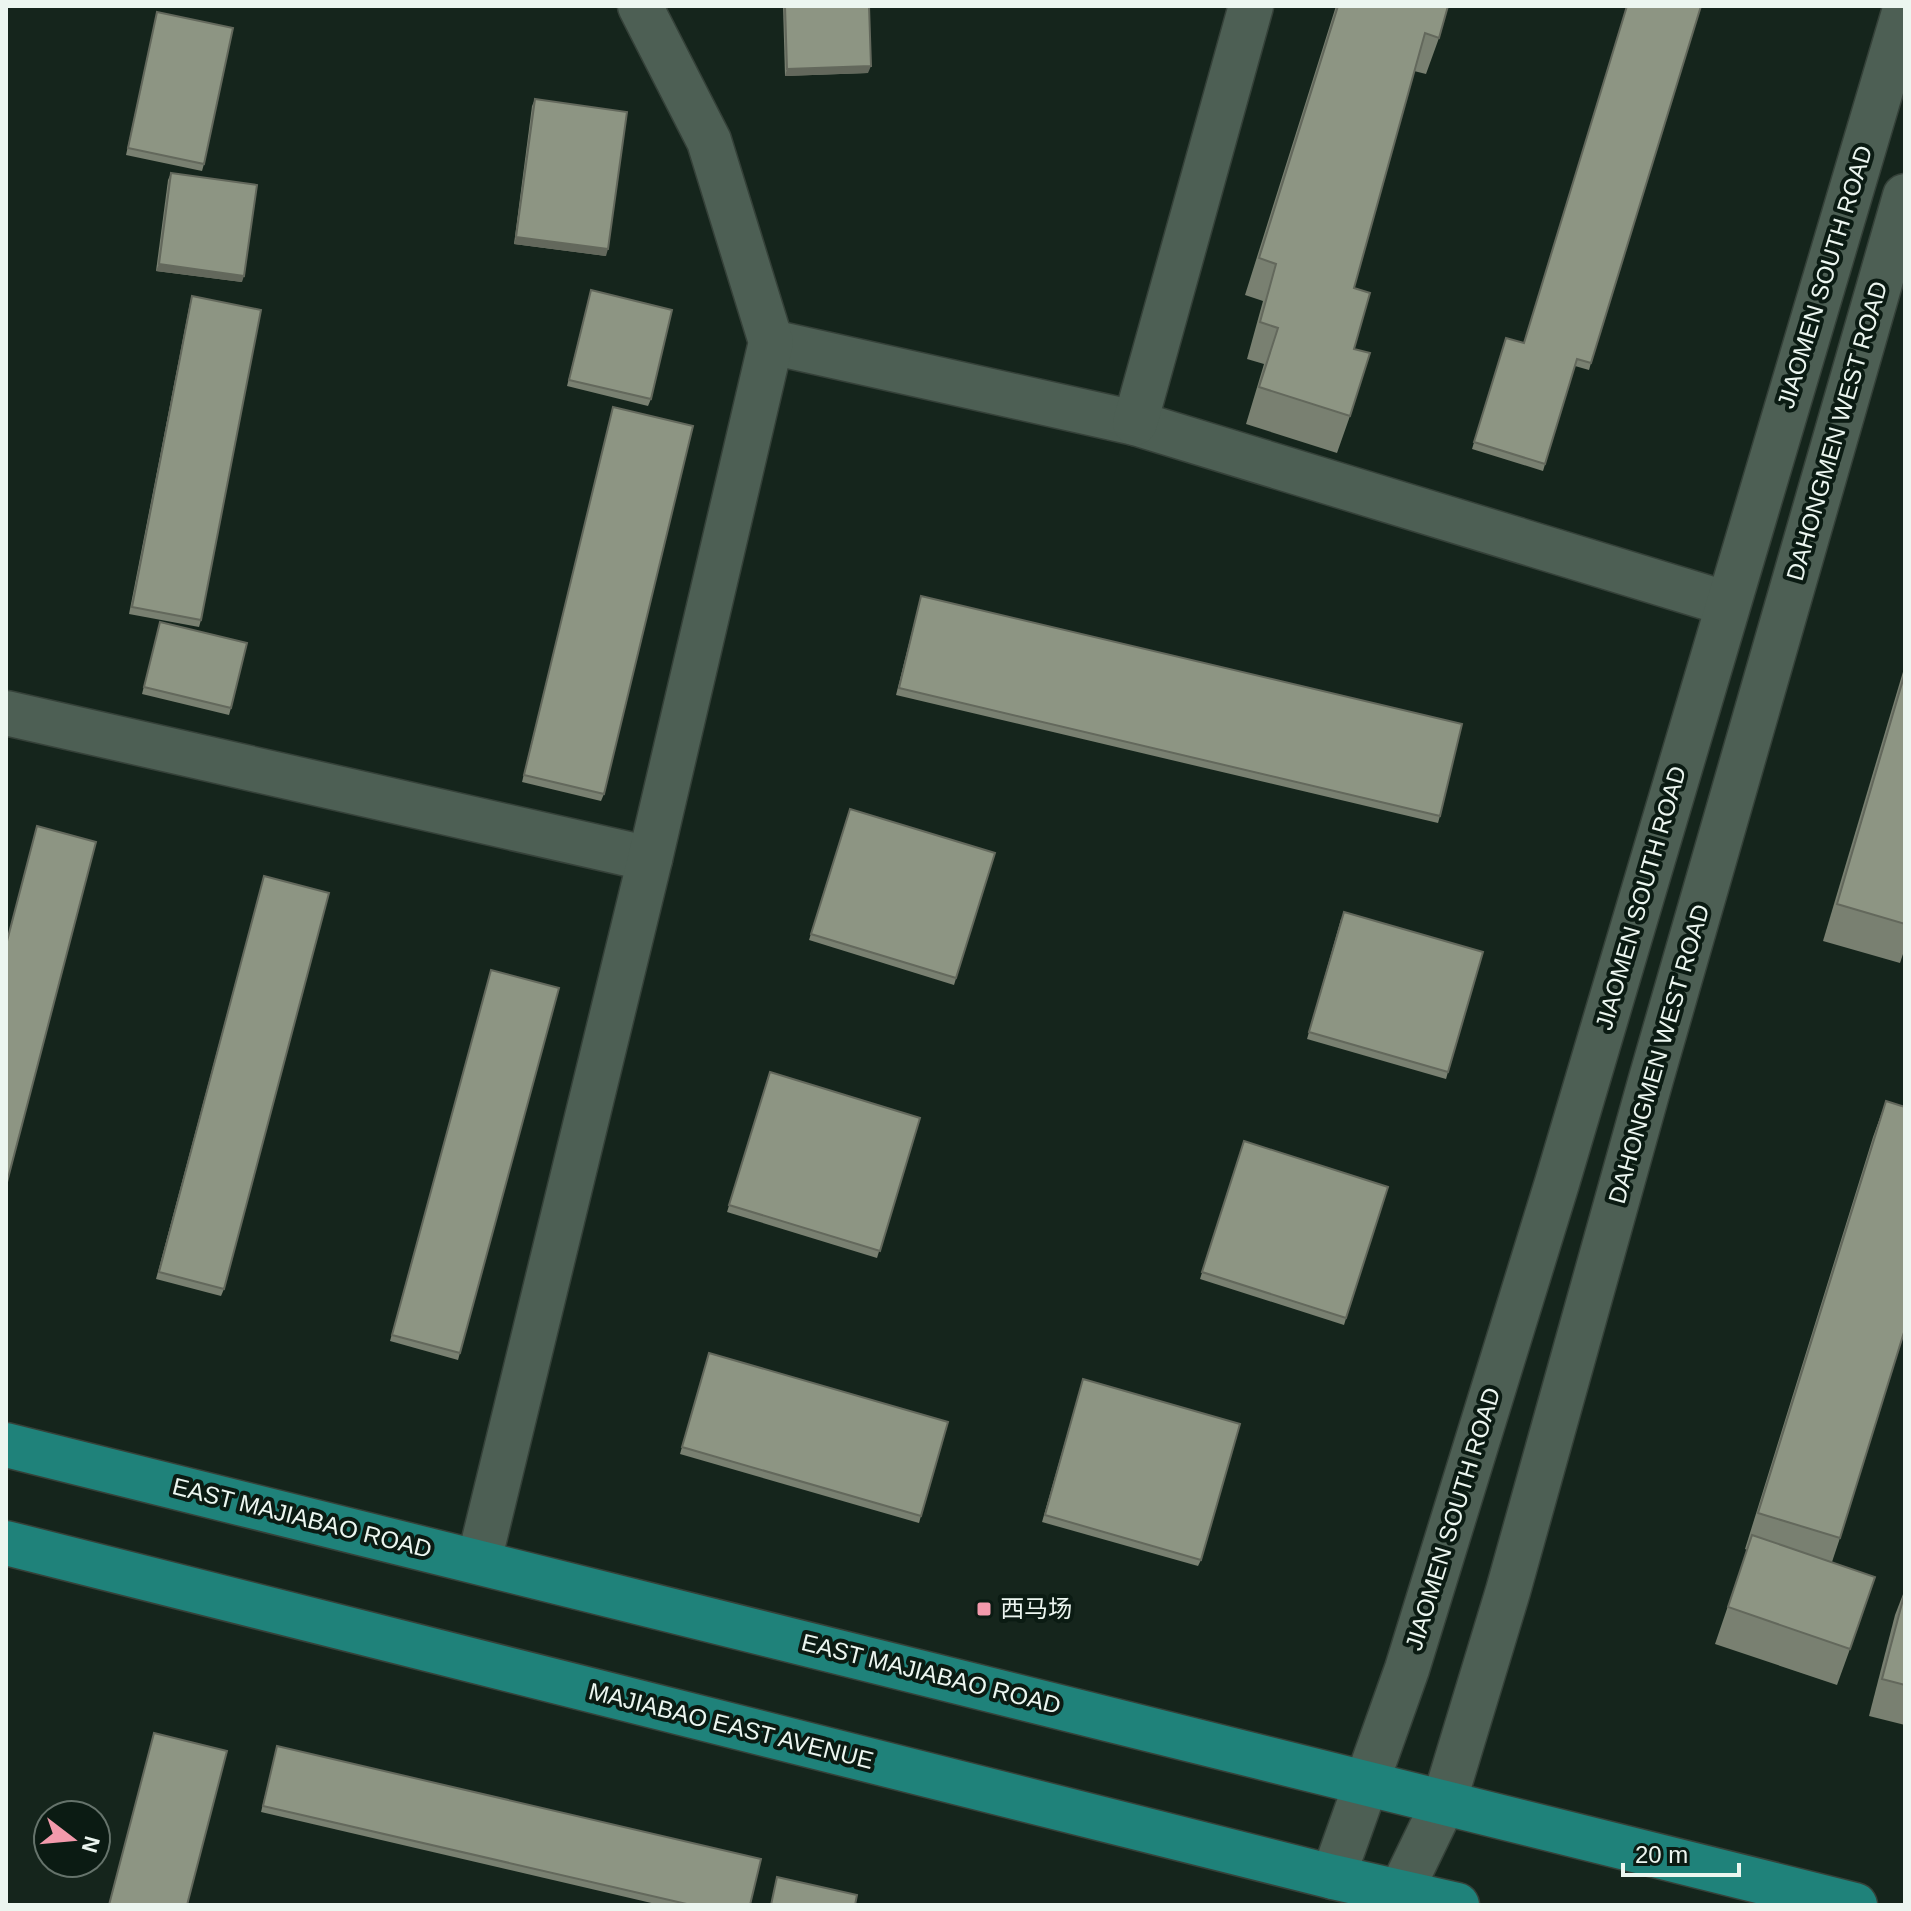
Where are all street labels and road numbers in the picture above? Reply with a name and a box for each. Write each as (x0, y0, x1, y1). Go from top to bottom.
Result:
street label: JIAOMEN SOUTH ROAD (1772, 142, 1877, 412)
street label: DAHONGMEN WEST ROAD (1781, 278, 1892, 584)
street label: JIAOMEN SOUTH ROAD (1590, 763, 1691, 1033)
street label: DAHONGMEN WEST ROAD (1603, 901, 1714, 1207)
street label: JIAOMEN SOUTH ROAD (1400, 1384, 1505, 1654)
street label: EAST MAJIABAO ROAD (170, 1472, 435, 1563)
street label: EAST MAJIABAO ROAD (799, 1628, 1064, 1719)
street label: MAJIABAO EAST AVENUE (586, 1677, 876, 1774)

